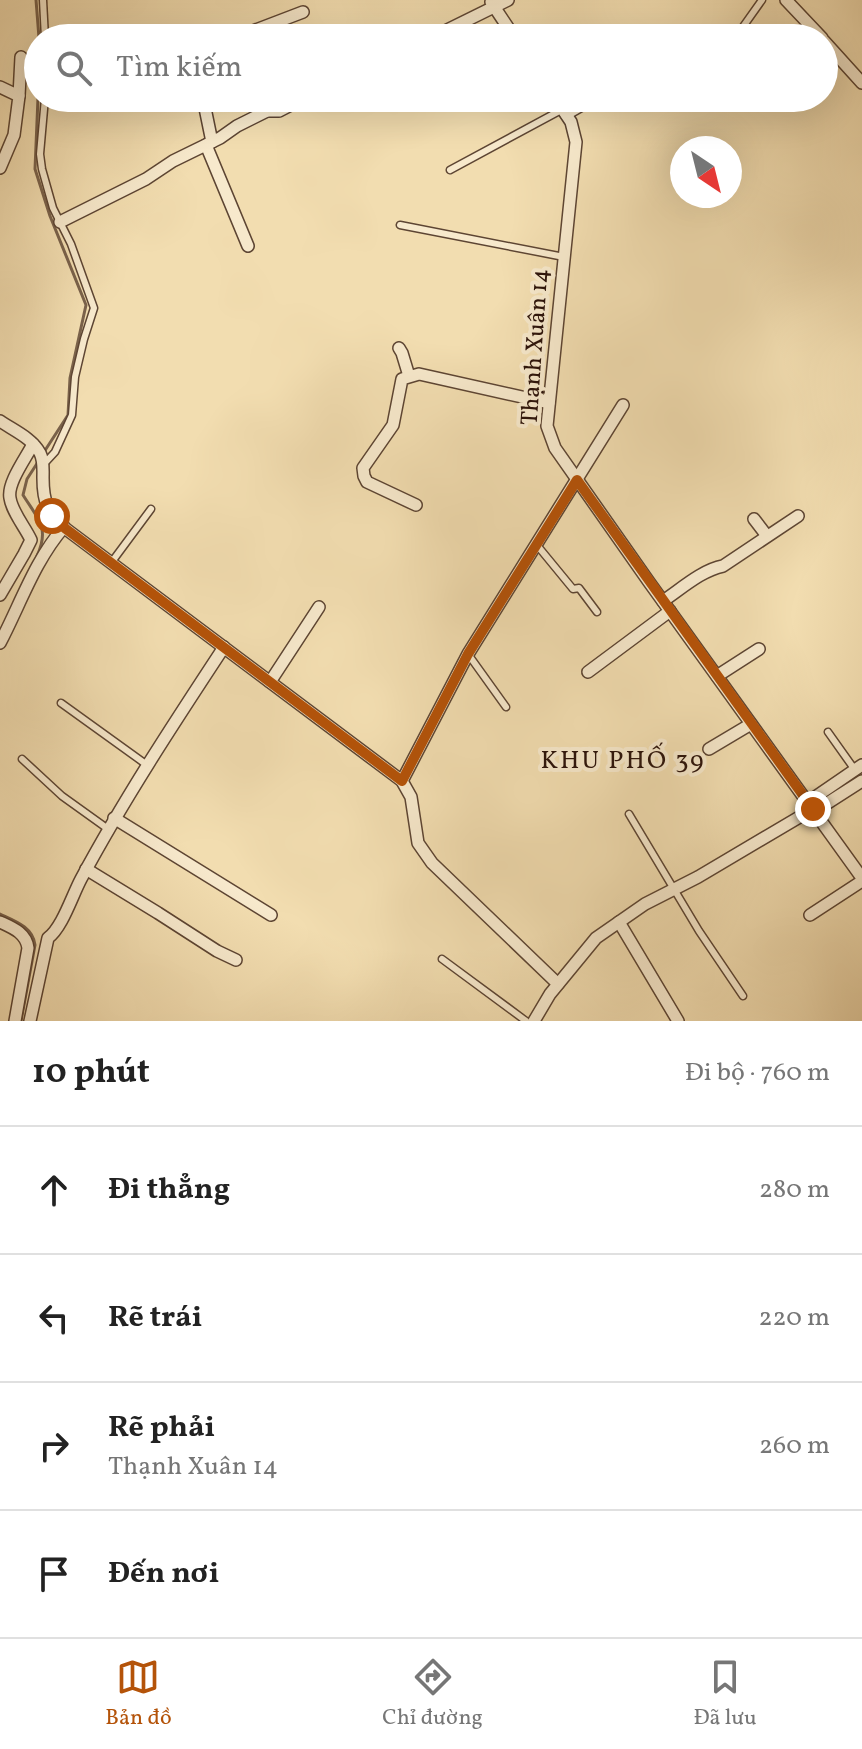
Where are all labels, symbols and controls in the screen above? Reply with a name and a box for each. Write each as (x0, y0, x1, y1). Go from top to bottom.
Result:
search box (24, 24, 838, 112)
icon: search (52, 46, 96, 90)
text: Tìm kiếm (116, 47, 242, 89)
north arrow (670, 136, 742, 208)
street label: Thạnh Xuân 14 (514, 267, 558, 427)
route start (34, 498, 70, 534)
district label: KHU PHỐ 39 (540, 742, 706, 779)
route end (795, 791, 831, 827)
text: 10 phút (32, 1050, 150, 1097)
text: Đi bộ · 760 m (685, 1055, 830, 1091)
icon: ahead (32, 1168, 76, 1212)
text: Đi thẳng (108, 1169, 230, 1211)
text: 280 m (759, 1172, 830, 1208)
icon: left (32, 1296, 76, 1340)
text: Rẽ trái (108, 1297, 202, 1339)
text: 220 m (758, 1300, 830, 1336)
text: Rẽ phải (108, 1407, 215, 1449)
icon: right (32, 1424, 76, 1468)
text: 260 m (759, 1428, 830, 1464)
text: Thạnh Xuân 14 (108, 1449, 278, 1485)
icon: arrive (32, 1552, 76, 1596)
text: Đến nơi (108, 1553, 219, 1595)
tab: Bản đồ (105, 1655, 172, 1734)
tab: Chỉ đường (382, 1655, 483, 1734)
tab: Đã lưu (693, 1655, 757, 1734)

